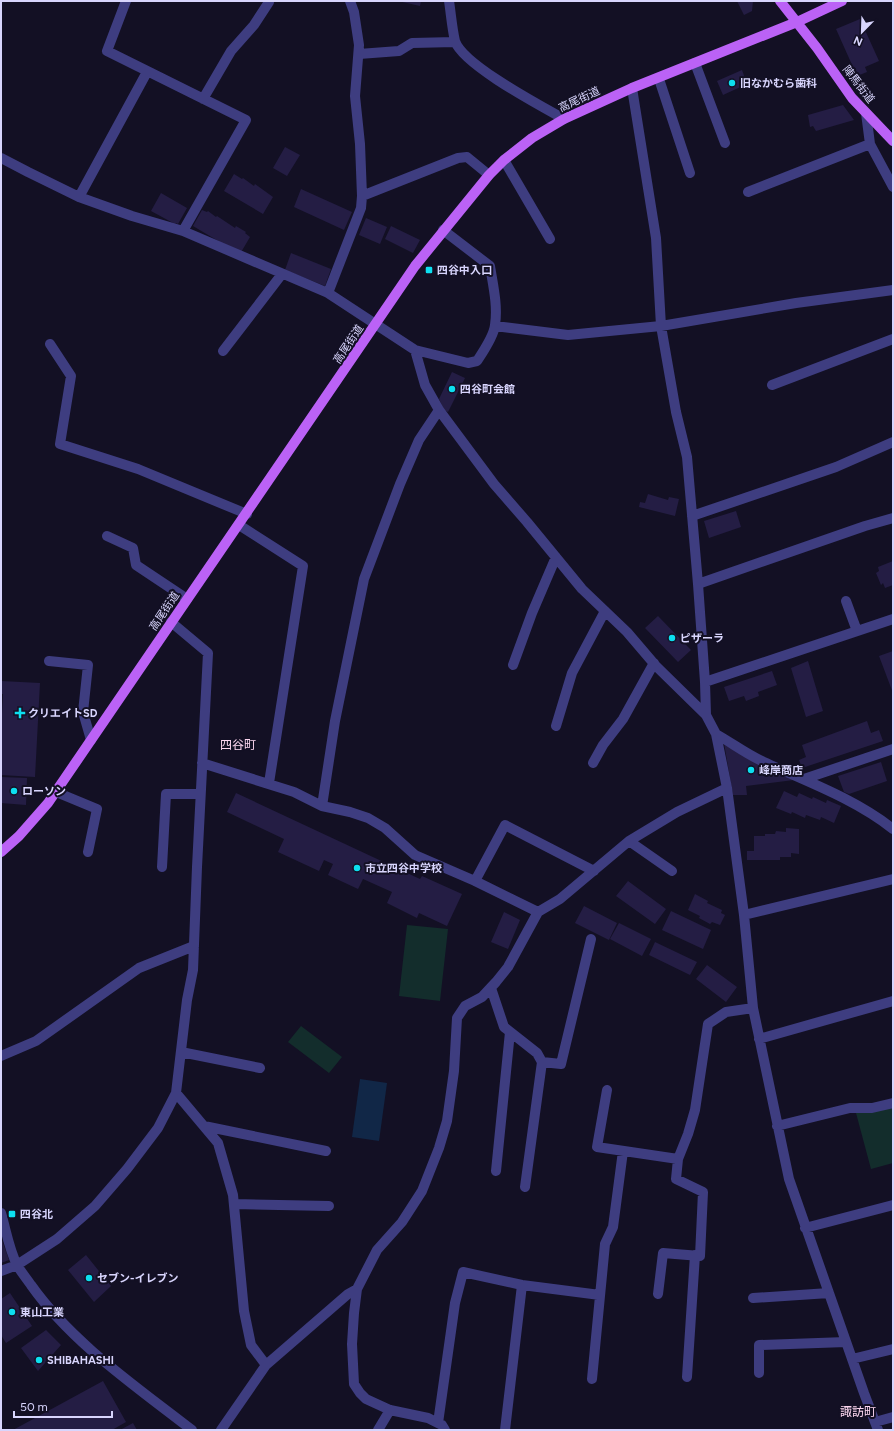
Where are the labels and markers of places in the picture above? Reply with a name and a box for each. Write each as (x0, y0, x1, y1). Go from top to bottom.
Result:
place label: 旧なかむら歯科 (740, 77, 817, 90)
marker: 旧なかむら歯科 (727, 78, 737, 88)
place label: 四谷中入口 (437, 264, 492, 277)
marker: 四谷中入口 (424, 265, 434, 275)
place label: 四谷町会館 (460, 383, 515, 396)
marker: 四谷町会館 (447, 384, 457, 394)
place label: ピザーラ (680, 632, 724, 645)
marker: ピザーラ (667, 633, 677, 643)
place label: クリエイトSD (28, 707, 98, 720)
marker: クリエイトSD (15, 708, 25, 718)
place label: 峰岸商店 (759, 764, 803, 777)
marker: 峰岸商店 (746, 765, 756, 775)
place label: ローソン (22, 785, 66, 798)
marker: ローソン (9, 786, 19, 796)
place label: 市立四谷中学校 (365, 862, 442, 875)
marker: 市立四谷中学校 (352, 863, 362, 873)
place label: 四谷北 (20, 1208, 53, 1221)
marker: 四谷北 (7, 1209, 17, 1219)
place label: セブン-イレブン (97, 1272, 179, 1285)
marker: セブン-イレブン (84, 1273, 94, 1283)
place label: 東山工業 (20, 1306, 64, 1319)
marker: 東山工業 (7, 1307, 17, 1317)
place label: SHIBAHASHI (47, 1354, 114, 1367)
marker: SHIBAHASHI (34, 1355, 44, 1365)

